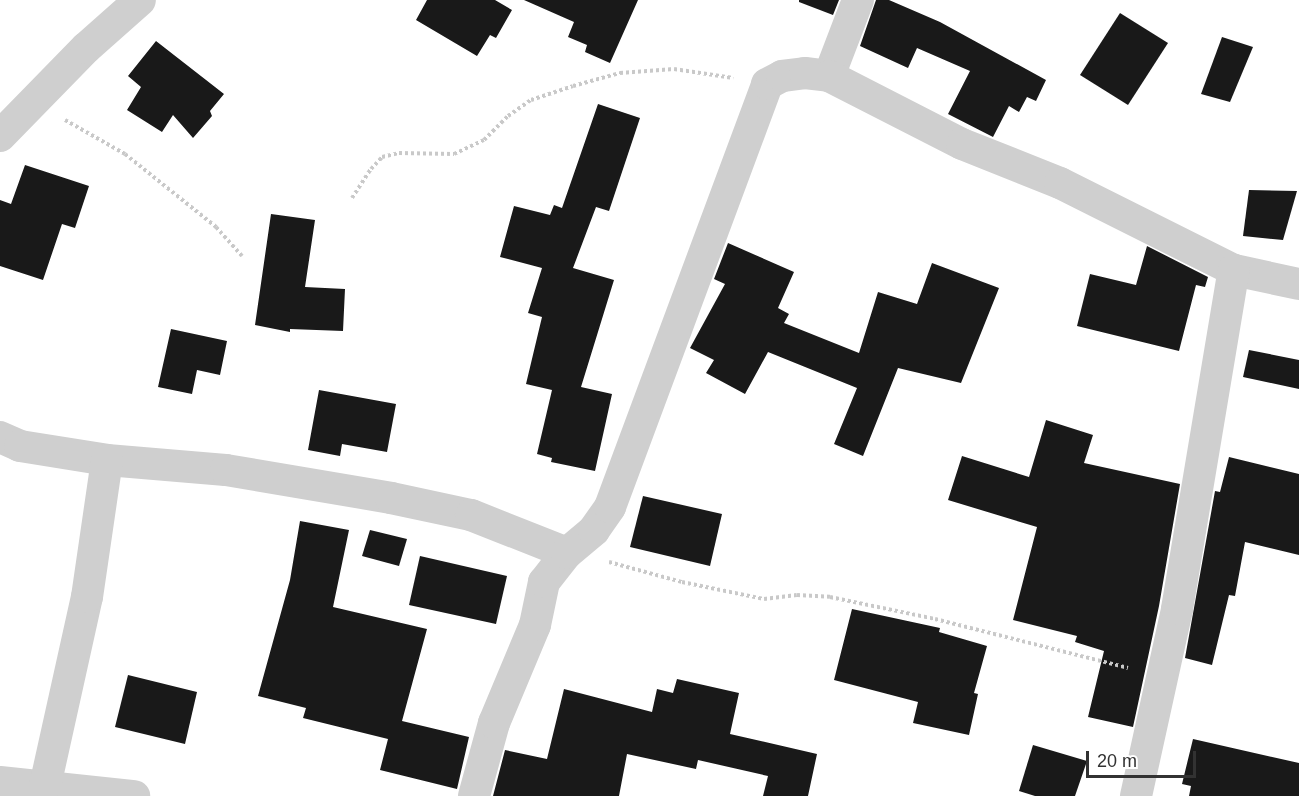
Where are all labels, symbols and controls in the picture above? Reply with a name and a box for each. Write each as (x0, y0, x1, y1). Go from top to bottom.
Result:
scale bar (1089, 739, 1198, 777)
text: 20 m (1097, 751, 1137, 771)

